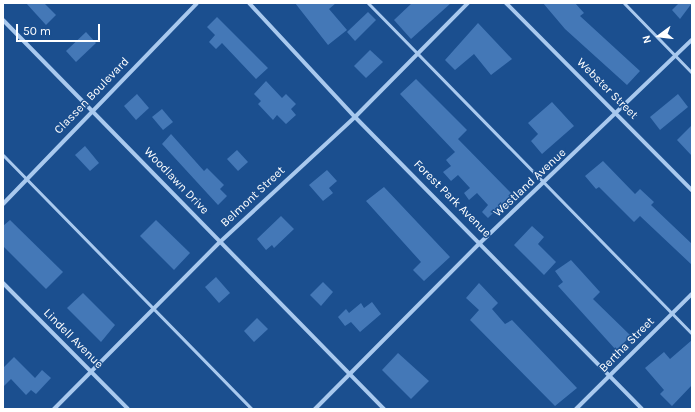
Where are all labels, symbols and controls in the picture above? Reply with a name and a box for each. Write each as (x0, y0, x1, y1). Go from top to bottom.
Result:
scale bar (18, 16, 102, 42)
north arrow (639, 16, 679, 56)
text: 50 m (23, 24, 51, 38)
text: N (640, 34, 654, 45)
street label: Classen Boulevard (52, 55, 132, 137)
street label: Webster Street (573, 55, 641, 123)
street label: Woodlawn Drive (140, 145, 212, 217)
street label: Westland Avenue (491, 146, 569, 220)
street label: Forest Park Avenue (410, 157, 494, 241)
street label: Belmont Street (218, 164, 288, 230)
street label: Lindell Avenue (40, 306, 106, 372)
street label: Bertha Street (596, 314, 658, 376)

